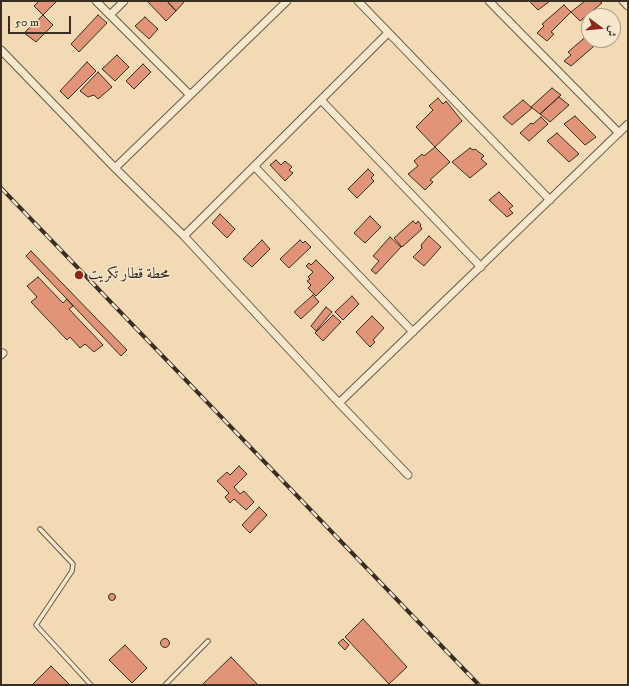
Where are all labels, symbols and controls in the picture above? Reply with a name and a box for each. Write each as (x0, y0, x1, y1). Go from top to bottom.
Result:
scale bar (10, 8, 73, 34)
north arrow (581, 8, 621, 48)
text: 50 m (15, 15, 39, 30)
text: ش (603, 24, 620, 38)
place label: محطة قطار تكريت (88, 266, 170, 284)
marker: محطة قطار تكريت (73, 269, 85, 281)

